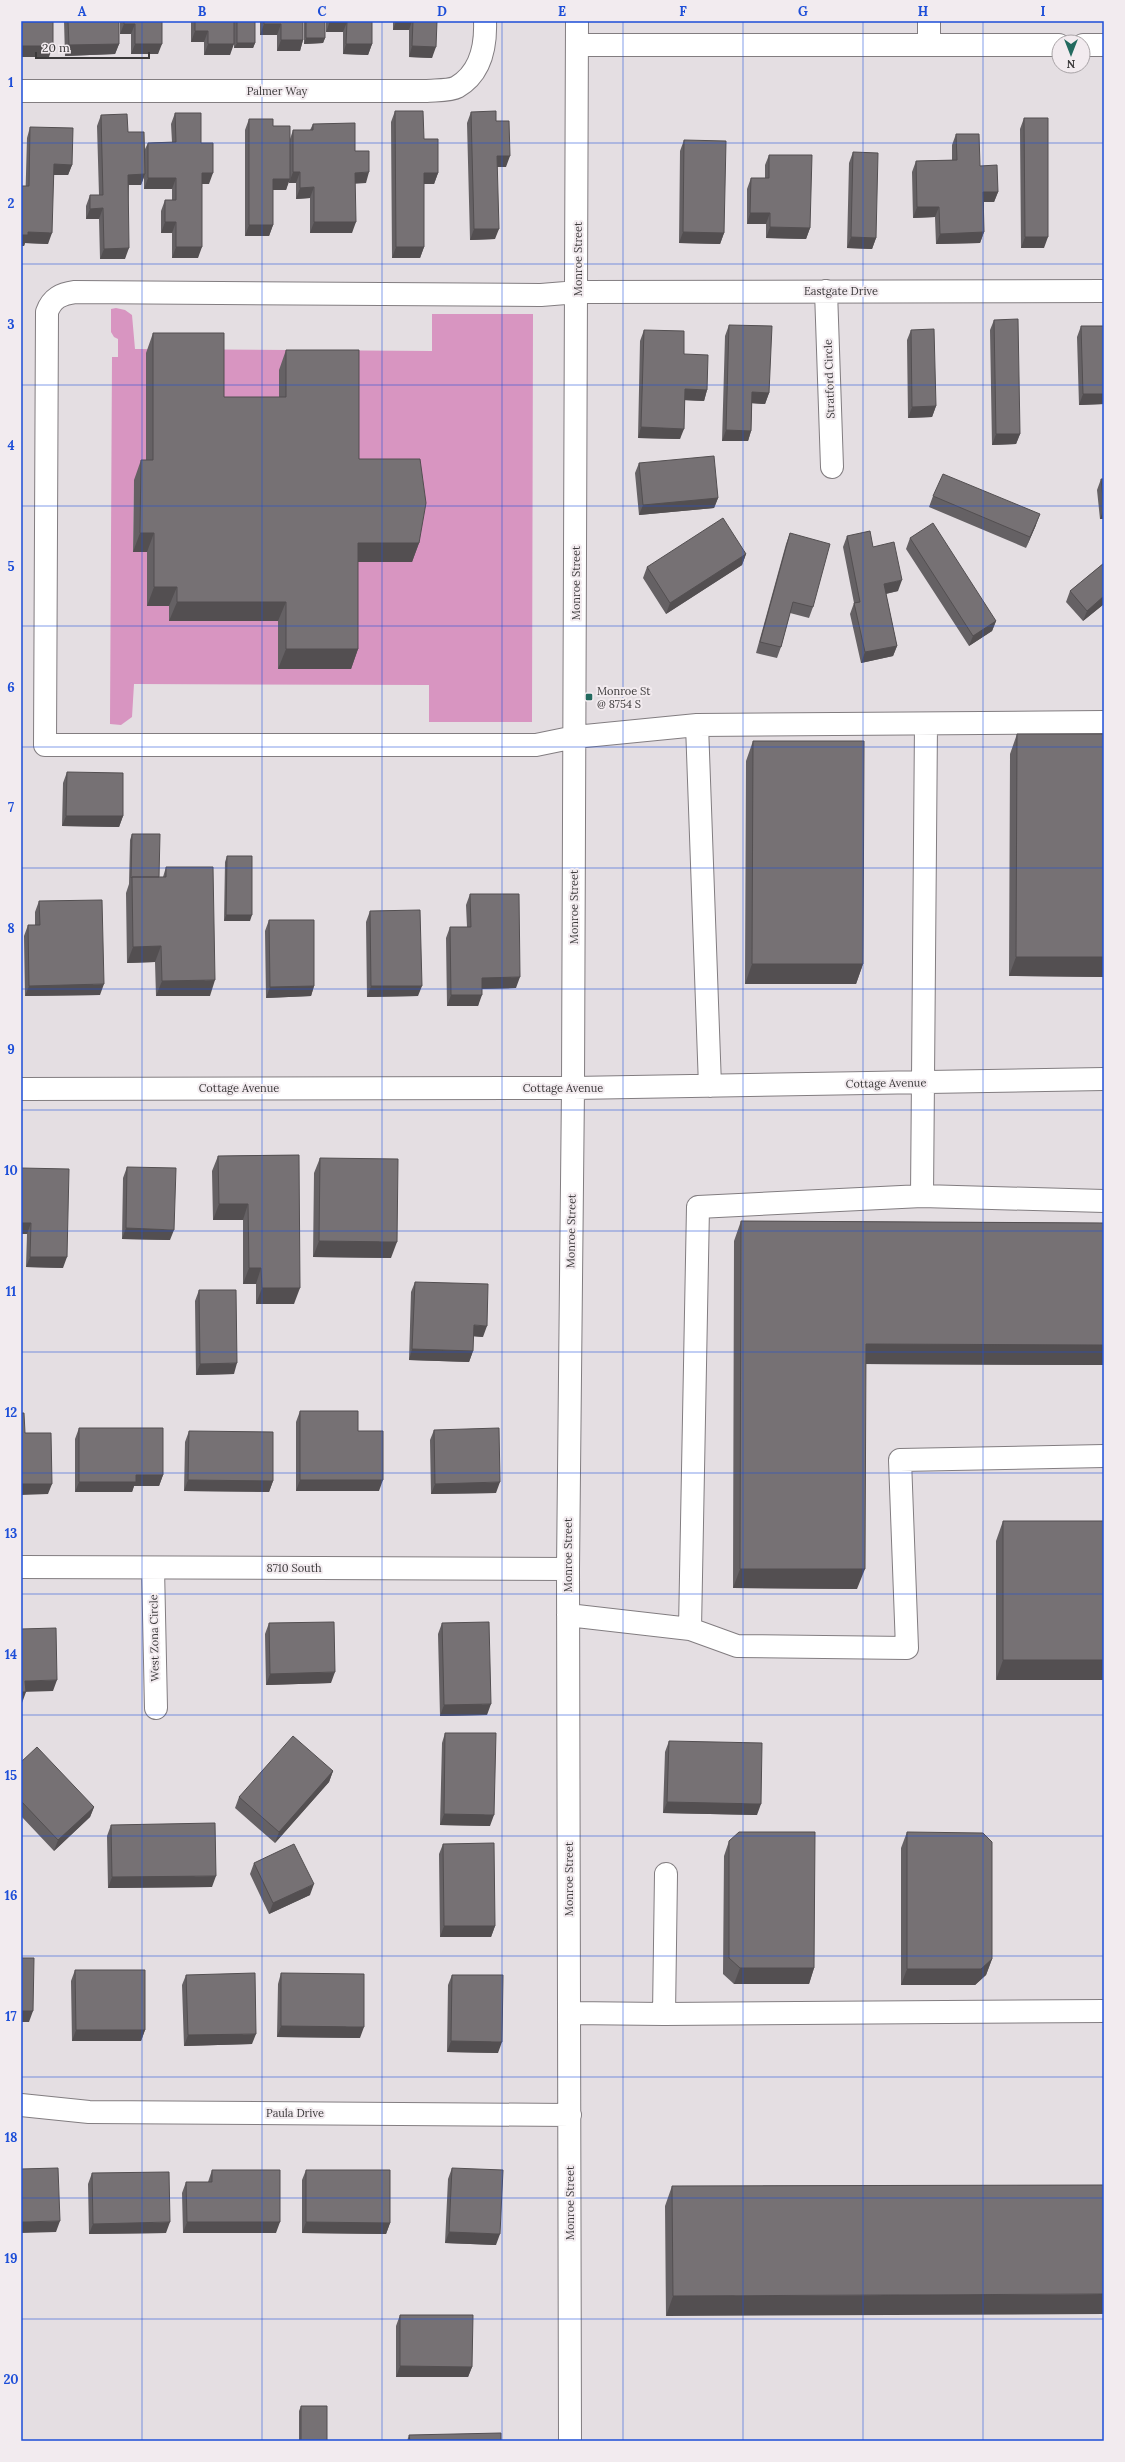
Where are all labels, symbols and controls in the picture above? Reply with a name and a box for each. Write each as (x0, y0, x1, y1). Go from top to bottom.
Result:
text: A (78, 3, 87, 20)
text: B (198, 3, 207, 20)
text: C (318, 3, 327, 20)
text: D (437, 3, 447, 20)
text: E (558, 3, 566, 20)
text: F (679, 3, 687, 20)
text: G (798, 3, 808, 20)
text: H (918, 3, 928, 20)
text: I (1040, 3, 1046, 20)
scale bar (36, 34, 149, 60)
north arrow (1051, 34, 1091, 74)
text: 20 m (42, 40, 70, 55)
text: N (1066, 57, 1075, 71)
text: 1 (8, 74, 14, 91)
street label: Palmer Way (247, 84, 307, 98)
text: 2 (8, 195, 15, 212)
street label: Monroe Street (571, 221, 585, 296)
street label: Eastgate Drive (804, 284, 878, 298)
text: 3 (7, 316, 15, 333)
street label: Stratford Circle (821, 339, 837, 419)
text: 4 (7, 437, 15, 454)
street label: Monroe Street (569, 545, 583, 620)
text: 5 (7, 558, 15, 575)
text: 6 (7, 679, 15, 696)
place label: Monroe St @ 8754 S (597, 684, 651, 711)
marker: Monroe St @ 8754 S (584, 692, 594, 702)
text: 7 (8, 799, 14, 816)
street label: Monroe Street (567, 869, 581, 944)
text: 8 (7, 920, 15, 937)
text: 9 (7, 1041, 15, 1058)
street label: Cottage Avenue (846, 1075, 926, 1091)
street label: Cottage Avenue (199, 1081, 279, 1095)
street label: Cottage Avenue (523, 1081, 603, 1095)
text: 10 (4, 1162, 18, 1179)
street label: Monroe Street (563, 1193, 579, 1268)
text: 11 (6, 1283, 16, 1300)
text: 12 (5, 1404, 17, 1421)
street label: Monroe Street (561, 1517, 575, 1592)
text: 13 (5, 1525, 17, 1542)
street label: 8710 South (266, 1561, 322, 1575)
street label: West Zona Circle (146, 1594, 162, 1682)
text: 14 (5, 1646, 17, 1663)
text: 15 (5, 1767, 17, 1784)
street label: Monroe Street (562, 1841, 576, 1916)
text: 16 (5, 1887, 17, 1904)
text: 17 (5, 2008, 17, 2025)
street label: Paula Drive (266, 2106, 324, 2120)
text: 18 (5, 2129, 17, 2146)
street label: Monroe Street (563, 2165, 577, 2240)
text: 19 (5, 2250, 17, 2267)
text: 20 (3, 2371, 19, 2388)

